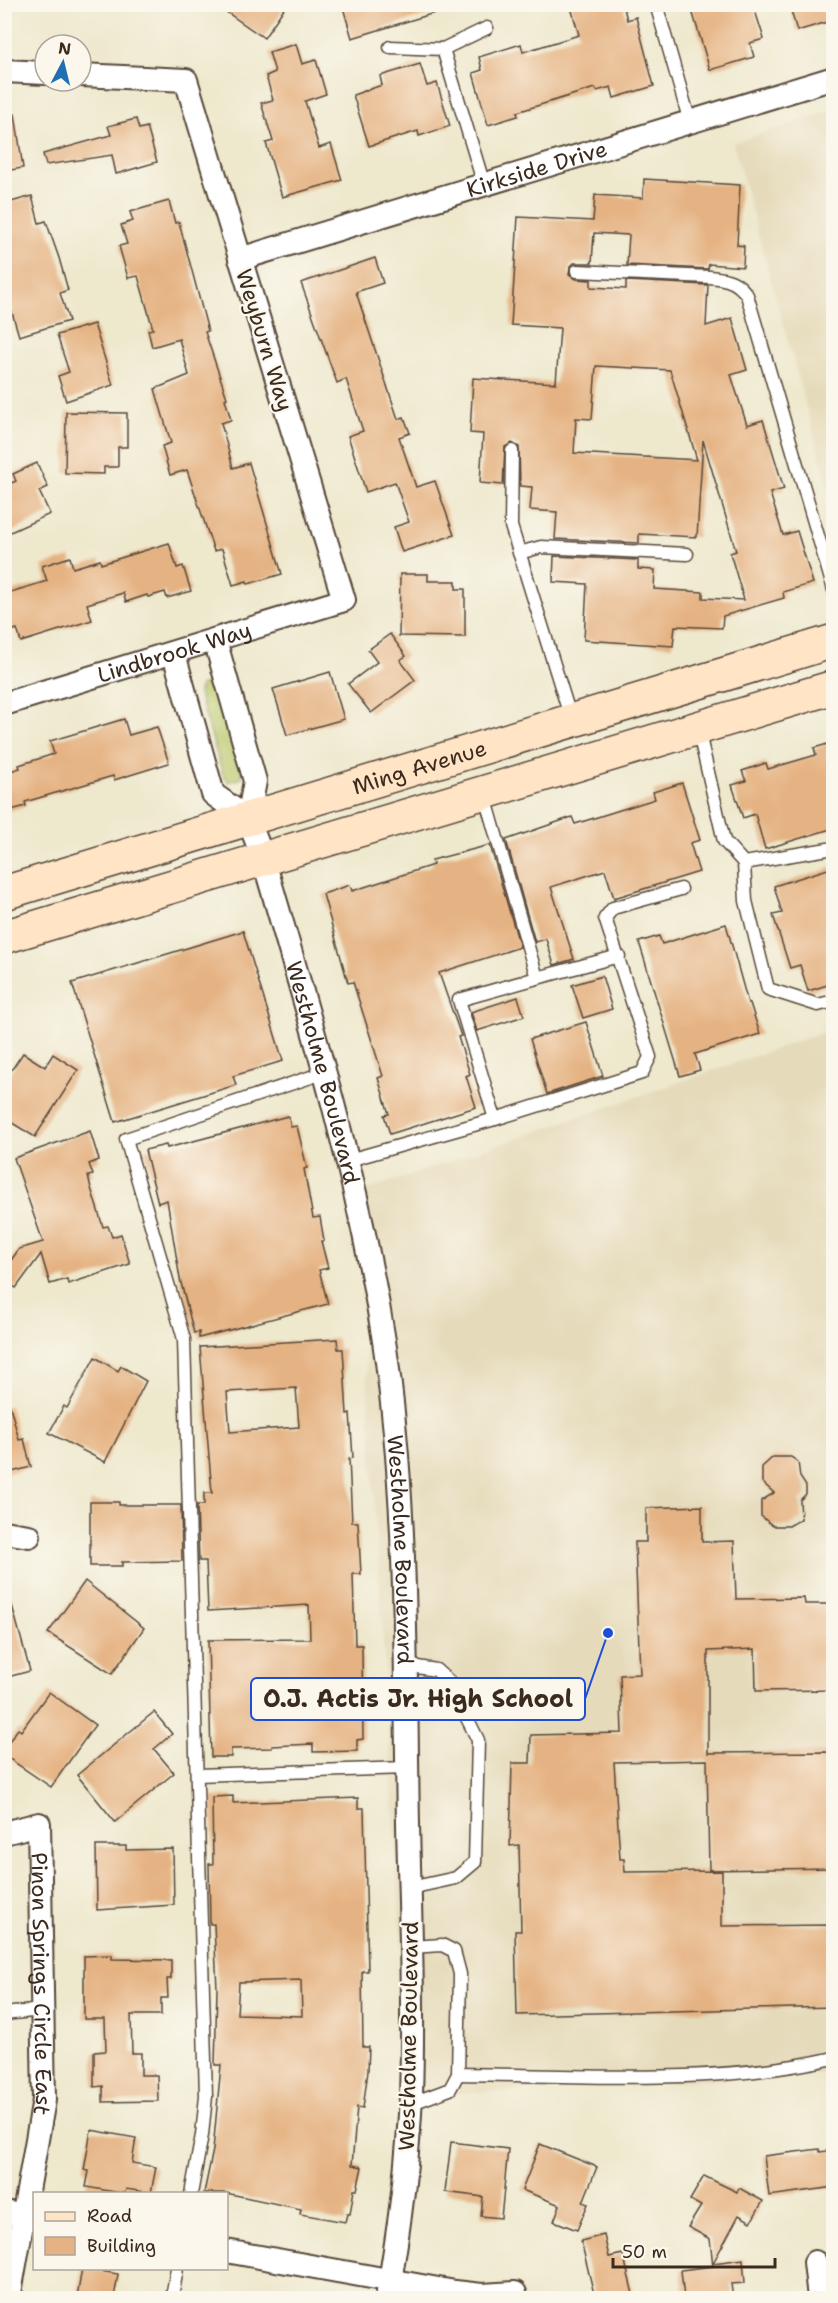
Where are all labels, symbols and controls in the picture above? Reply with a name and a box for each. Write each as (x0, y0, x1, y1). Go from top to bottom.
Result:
north arrow (33, 33, 93, 93)
text: N (57, 37, 72, 60)
street label: Kirkside Drive (463, 134, 611, 204)
street label: Weyburn Way (229, 265, 300, 415)
street label: Lindbrook Way (94, 615, 255, 690)
street label: Ming Avenue (349, 733, 490, 801)
street label: Westholme Boulevard (279, 958, 366, 1187)
street label: Westholme Boulevard (380, 1434, 420, 1665)
callout: O.J. Actis Jr. High School (251, 1678, 585, 1720)
text: O.J. Actis Jr. High School (263, 1683, 573, 1715)
street label: Pinon Springs Circle East (25, 1852, 59, 2118)
street label: Westholme Boulevard (392, 1921, 425, 2151)
legend (33, 2192, 228, 2270)
text: Road (87, 2204, 132, 2228)
scale bar (613, 2231, 775, 2269)
text: Building (87, 2234, 156, 2258)
text: 50 m (622, 2240, 667, 2264)

